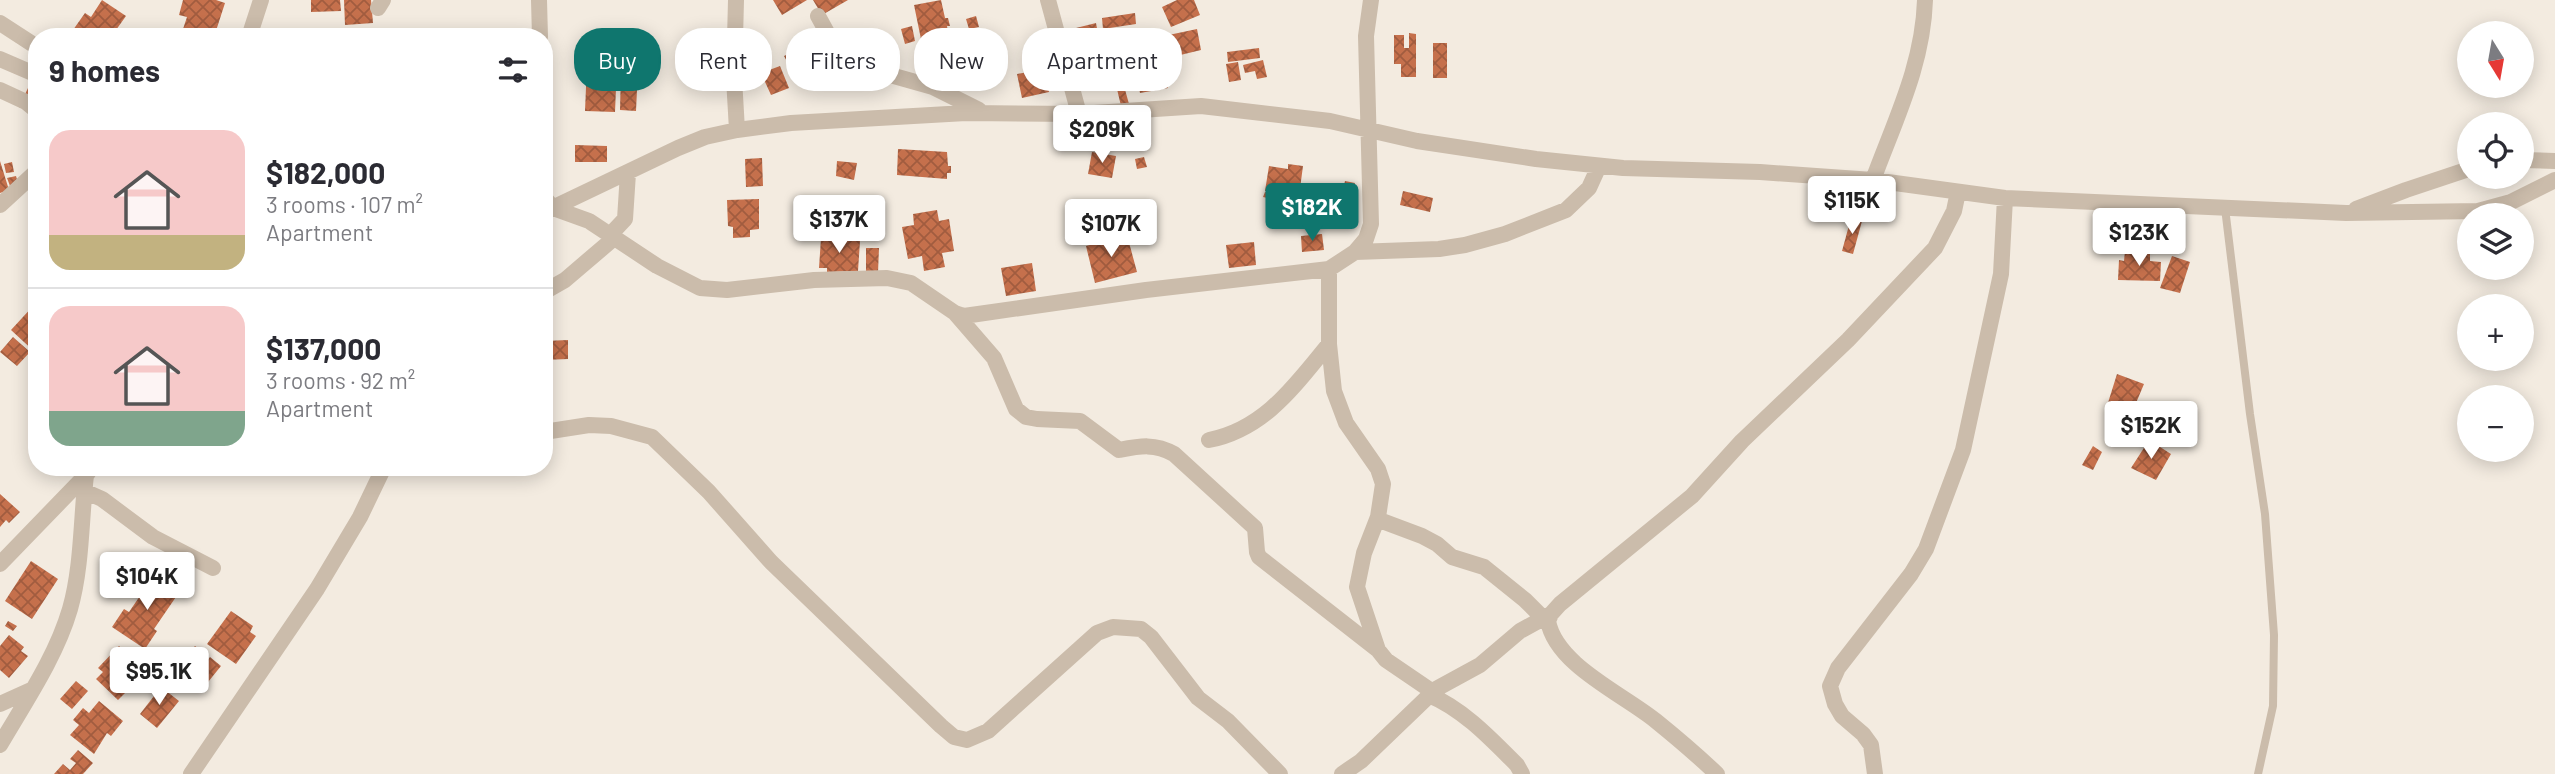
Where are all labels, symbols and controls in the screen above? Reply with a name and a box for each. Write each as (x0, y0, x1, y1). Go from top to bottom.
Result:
north arrow (2457, 21, 2534, 98)
map controls (2457, 21, 2534, 462)
chip: Buy (574, 28, 661, 91)
chip: Rent (675, 28, 772, 91)
chip: Filters (786, 28, 900, 91)
chip: New (914, 28, 1008, 91)
chip: Apartment (1022, 28, 1182, 91)
icon: filters (494, 51, 532, 89)
text: 9 homes (49, 52, 160, 88)
pin: $209K (1053, 106, 1151, 165)
button: locate (2457, 112, 2534, 189)
text: $209K (1069, 114, 1135, 142)
text: $182,000 (266, 154, 385, 190)
icon: home (105, 158, 189, 242)
pin: $115K (1803, 176, 1901, 236)
pin: $182K (1263, 184, 1361, 243)
text: $115K (1824, 185, 1880, 213)
text: 3 rooms · 107 m² (266, 190, 423, 218)
text: $182K (1281, 192, 1343, 220)
pin: $137K (790, 196, 888, 255)
pin: $107K (1062, 200, 1160, 259)
button: layers (2457, 203, 2534, 280)
text: $137K (809, 204, 869, 232)
text: $107K (1081, 208, 1141, 236)
pin: $123K (2090, 208, 2188, 268)
text: $123K (2109, 217, 2169, 245)
text: Apartment (266, 218, 373, 246)
button: + (2457, 294, 2534, 371)
text: $137,000 (266, 330, 381, 366)
icon: home (105, 334, 189, 418)
text: 3 rooms · 92 m² (266, 366, 415, 394)
button: − (2457, 385, 2534, 462)
text: Apartment (266, 394, 373, 422)
pin: $152K (2102, 402, 2200, 461)
text: $152K (2121, 410, 2181, 438)
pin: $104K (98, 552, 196, 612)
text: $104K (116, 561, 178, 589)
pin: $95.1K (102, 648, 216, 707)
text: $95.1K (126, 656, 192, 684)

